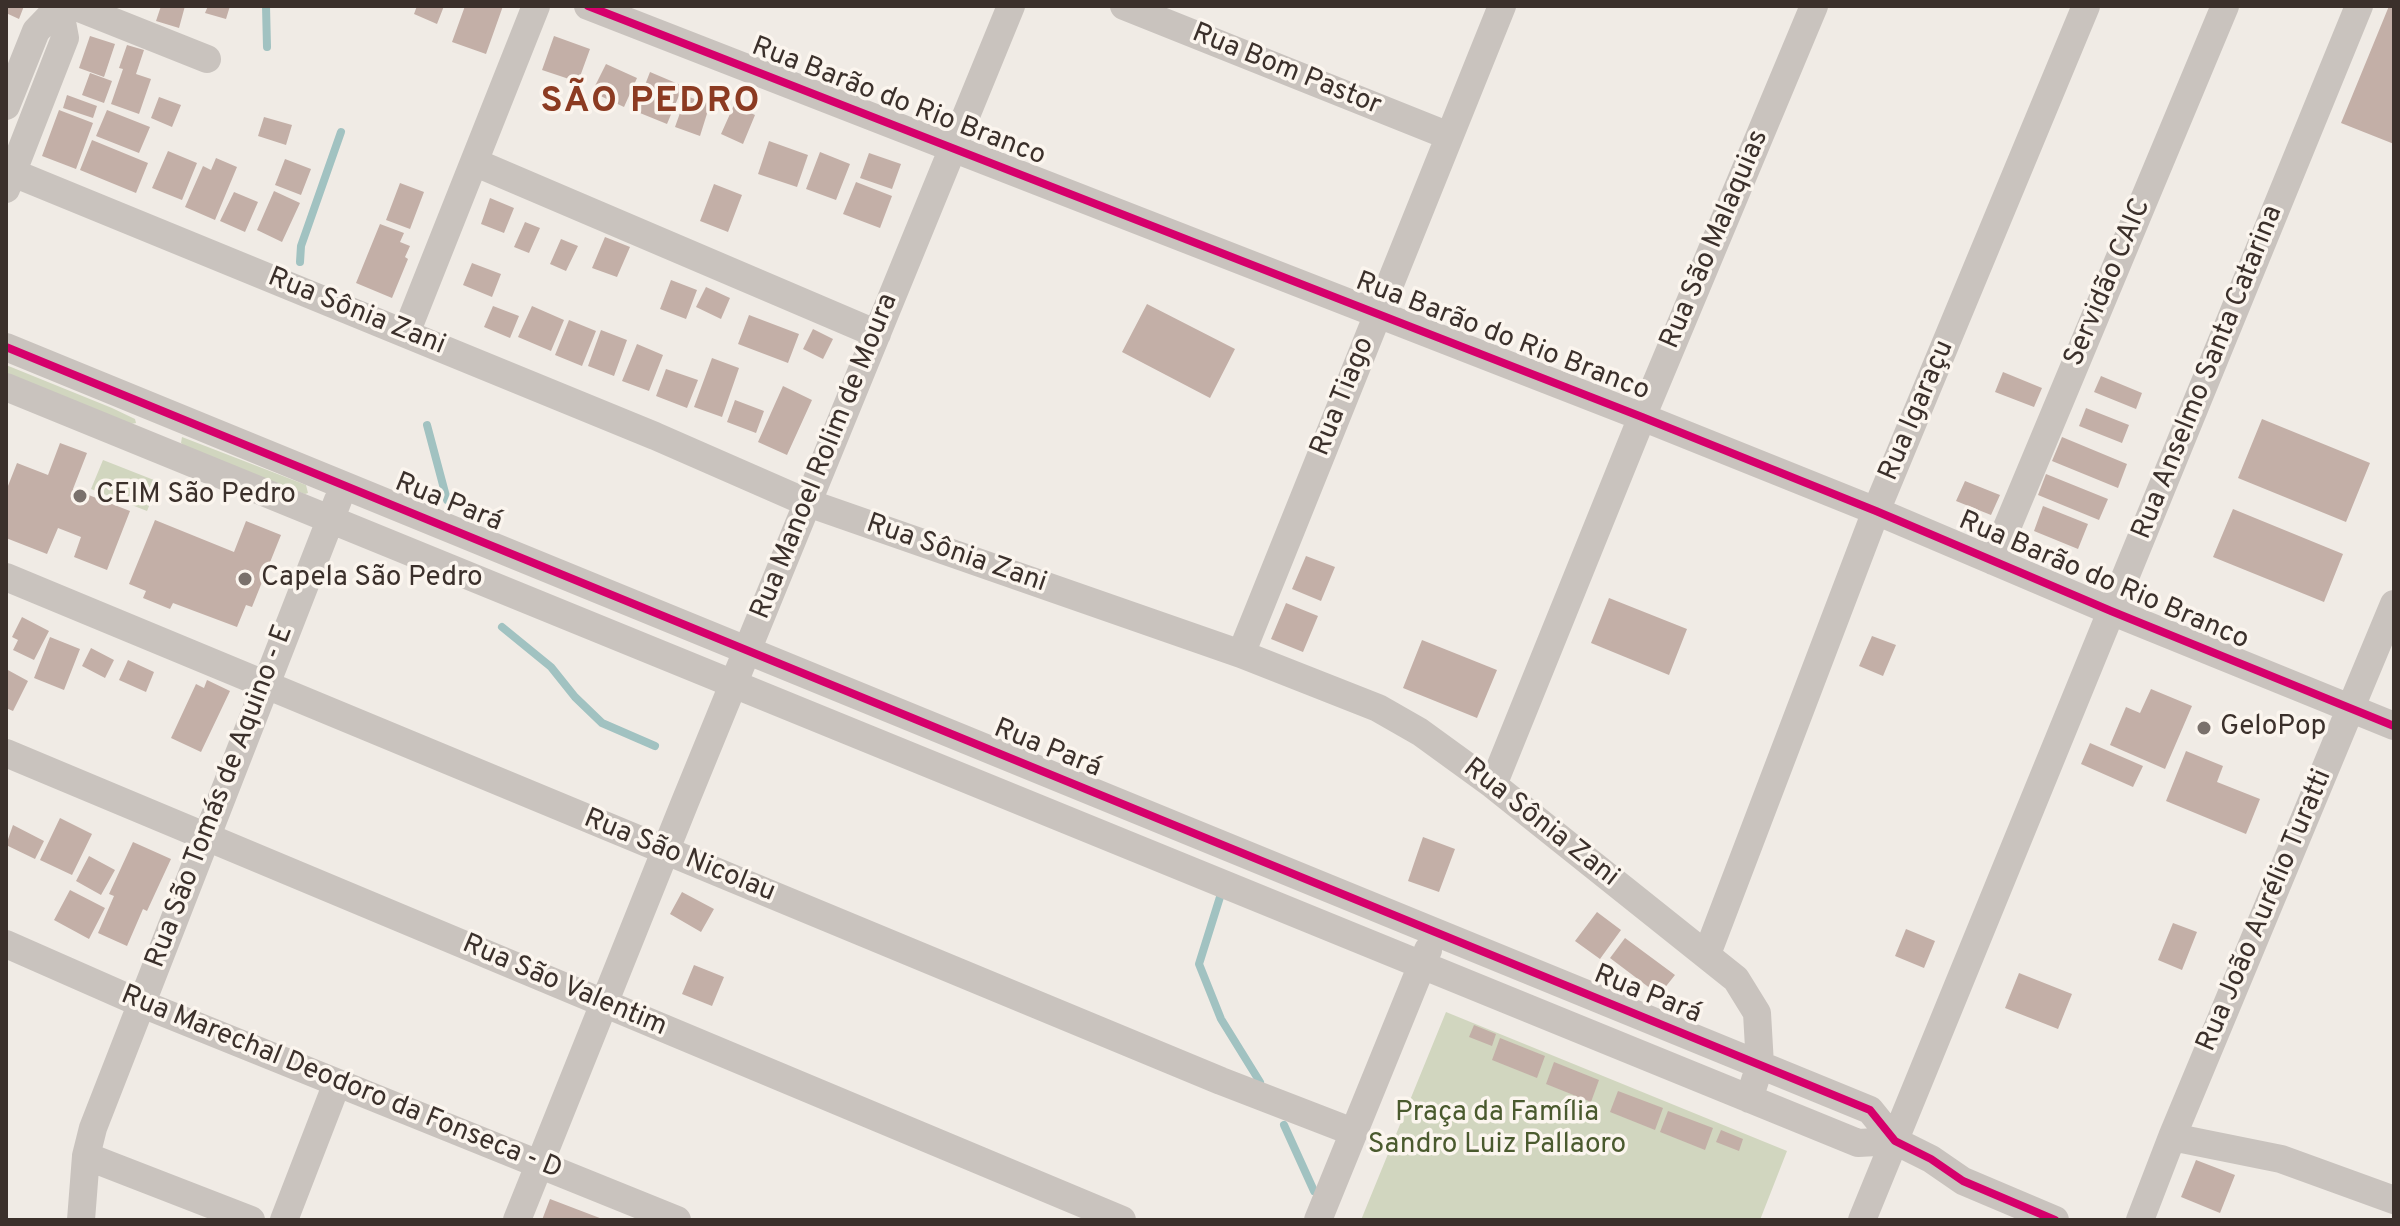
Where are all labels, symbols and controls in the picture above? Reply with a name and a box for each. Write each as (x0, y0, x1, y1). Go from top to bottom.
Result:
street label: Rua Bom Pastor (1186, 18, 1386, 124)
street label: Rua Barão do Rio Branco (746, 31, 1050, 175)
district label: SÃO PEDRO (540, 82, 762, 126)
street label: Rua São Malaquias (1655, 125, 1777, 355)
street label: Servidão CAIC (2059, 194, 2159, 372)
street label: Rua Anselmo Santa Catarina (2127, 201, 2291, 545)
street label: Rua Sônia Zani (262, 262, 450, 364)
street label: Rua Barão do Rio Branco (1350, 266, 1654, 410)
street label: Rua Manoel Rolim de Moura (745, 289, 907, 625)
street label: Rua Tiago (1305, 333, 1383, 461)
street label: Rua Igaraçu (1873, 336, 1963, 486)
street label: Rua Pará (389, 467, 507, 541)
place label: CEIM São Pedro (96, 479, 296, 513)
marker: CEIM São Pedro (71, 487, 89, 505)
street label: Rua Barão do Rio Branco (1953, 506, 2253, 658)
street label: Rua Sônia Zani (861, 508, 1051, 602)
place label: Capela São Pedro (261, 562, 483, 596)
marker: Capela São Pedro (236, 570, 254, 588)
street label: Rua São Tomás de Aquino - E (140, 621, 302, 973)
place label: GeloPop (2220, 711, 2326, 745)
street label: Rua Pará (988, 713, 1106, 787)
marker: GeloPop (2195, 719, 2213, 737)
street label: Rua Sônia Zani (1455, 753, 1625, 895)
street label: Rua João Aurélio Turatti (2191, 765, 2341, 1057)
street label: Rua São Nicolau (578, 803, 780, 911)
street label: Rua São Valentim (457, 929, 671, 1045)
street label: Rua Pará (1588, 959, 1706, 1033)
street label: Rua Marechal Deodoro da Fonseca - D (116, 980, 566, 1188)
park label: Praça da Família Sandro Luiz Pallaoro (1368, 1097, 1626, 1163)

